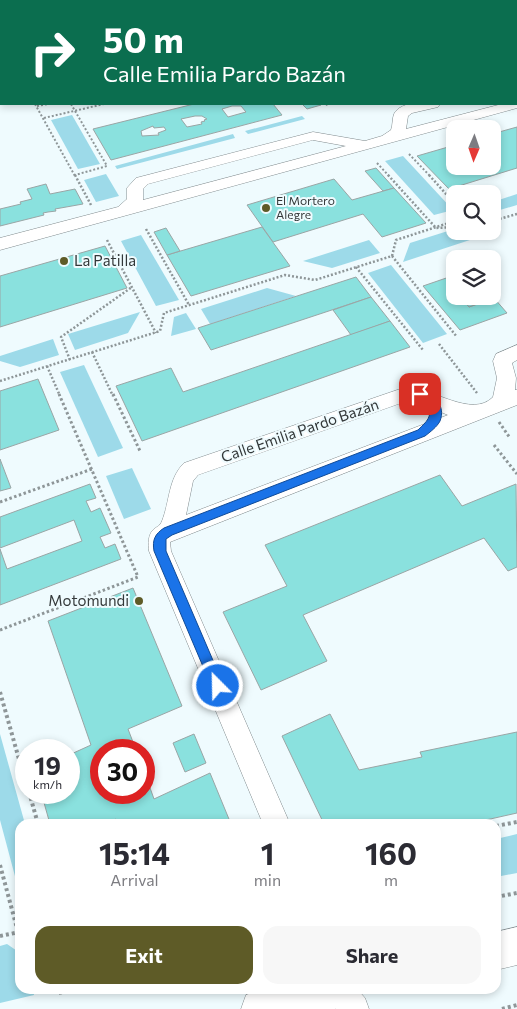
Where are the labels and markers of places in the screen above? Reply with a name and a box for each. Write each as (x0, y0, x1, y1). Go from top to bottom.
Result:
place label: El Mortero Alegre (276, 193, 335, 221)
marker: El Mortero Alegre (260, 202, 272, 214)
place label: La Patilla (74, 251, 136, 269)
marker: La Patilla (58, 255, 70, 267)
pin (399, 373, 441, 415)
place label: Motomundi (48, 591, 129, 609)
marker: Motomundi (133, 595, 145, 607)

